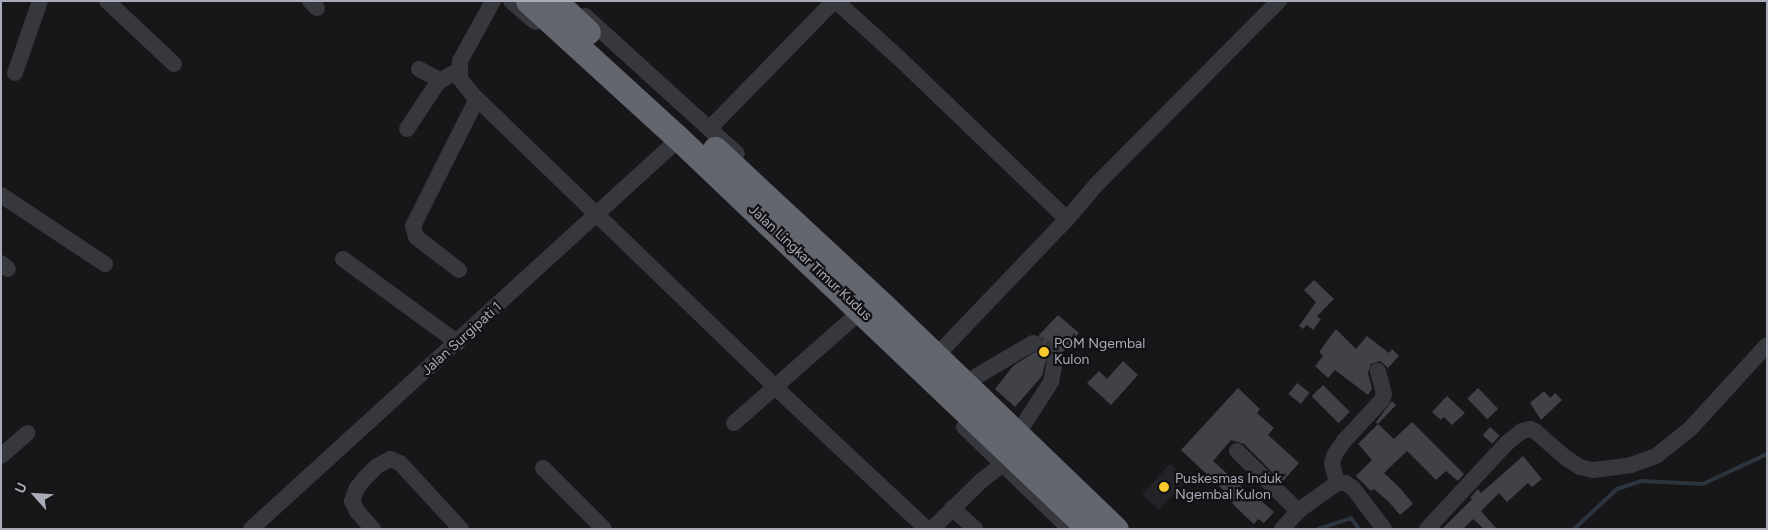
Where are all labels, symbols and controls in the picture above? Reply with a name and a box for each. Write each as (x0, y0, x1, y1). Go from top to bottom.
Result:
street label: Jalan Lingkar Timur Kudus (745, 202, 875, 324)
street label: Jalan Surgipati 1 (419, 299, 505, 379)
place label: POM Ngembal Kulon (1054, 336, 1145, 368)
marker: POM Ngembal Kulon (1038, 346, 1050, 358)
north arrow (10, 470, 60, 520)
place label: Puskesmas Induk Ngembal Kulon (1175, 471, 1282, 504)
text: U (11, 480, 31, 496)
marker: Puskesmas Induk Ngembal Kulon (1157, 480, 1171, 494)

